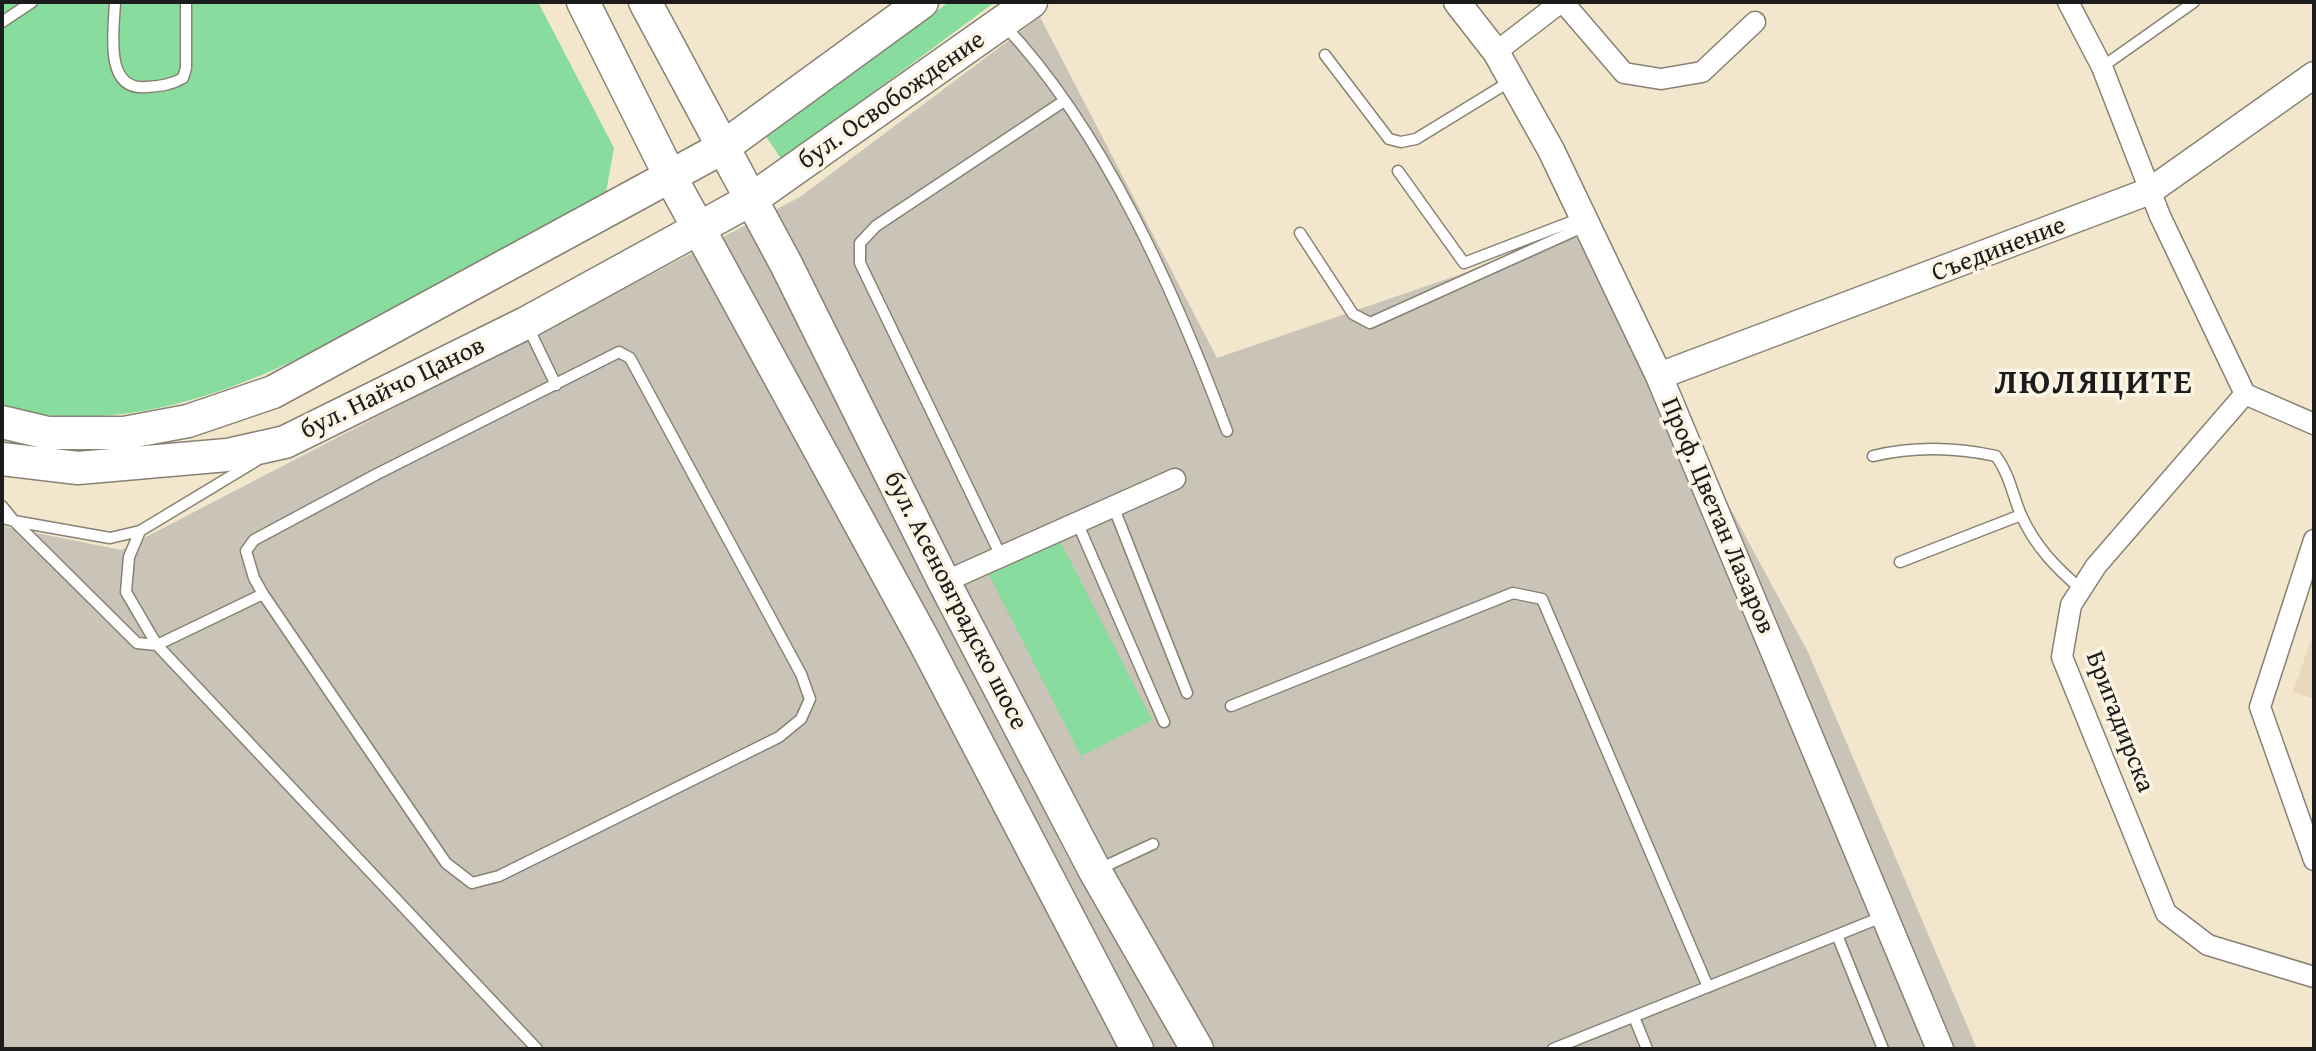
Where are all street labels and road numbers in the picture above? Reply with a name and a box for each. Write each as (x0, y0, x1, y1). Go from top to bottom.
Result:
street label: бул. Освобождение (793, 25, 991, 177)
street label: Съединение (1927, 210, 2071, 290)
street label: бул. Найчо Цанов (296, 331, 490, 447)
street label: Проф. Цветан Лазаров (1653, 393, 1781, 639)
street label: бул. Асеновградско шосе (876, 467, 1034, 735)
street label: Бригадирска (2078, 647, 2160, 797)

